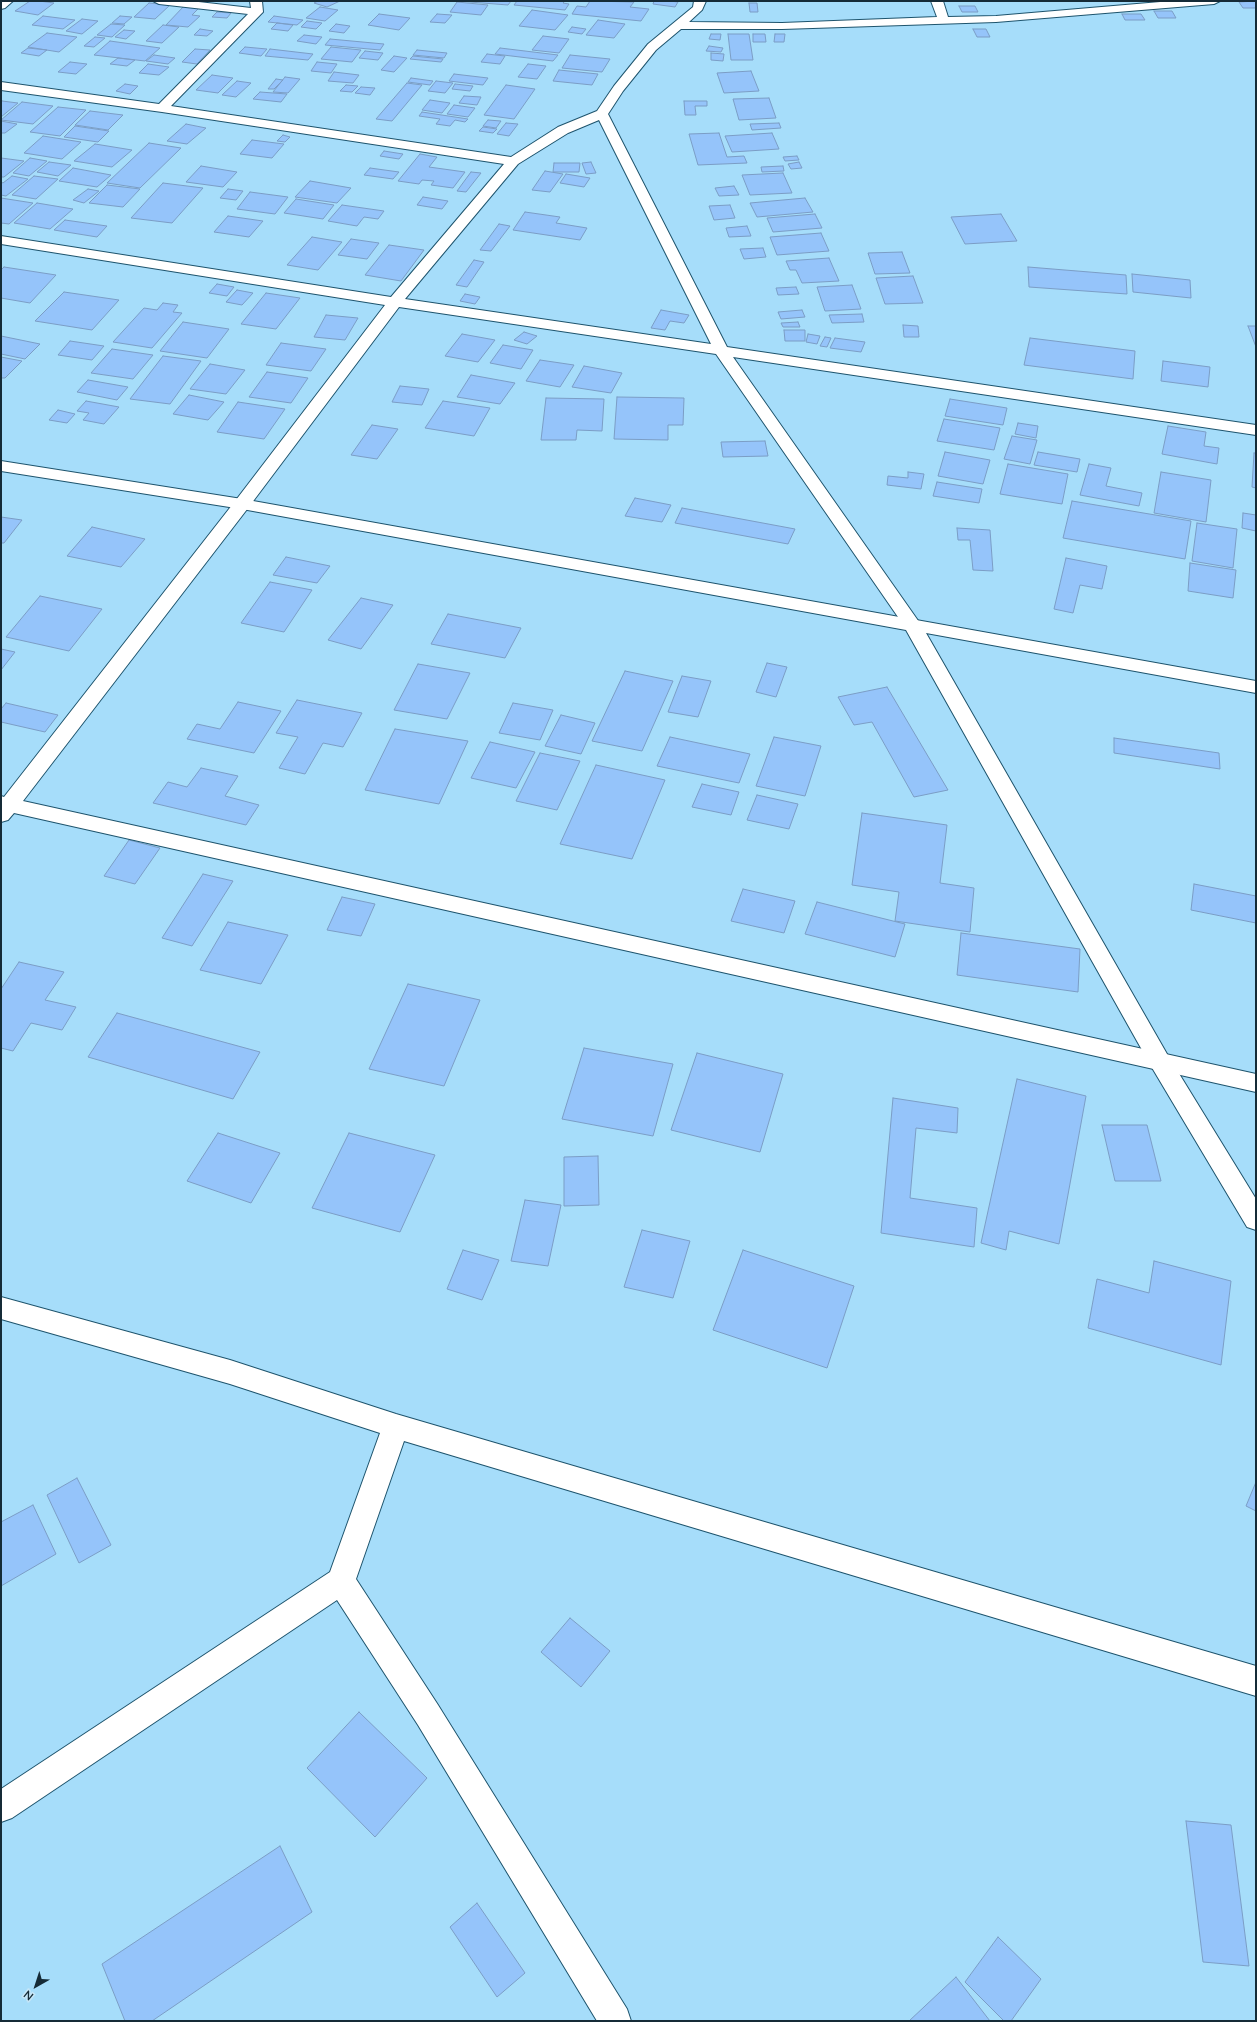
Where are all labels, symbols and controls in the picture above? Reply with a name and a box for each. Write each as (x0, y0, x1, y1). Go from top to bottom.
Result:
north arrow (16, 1966, 56, 2006)
text: N (21, 1988, 36, 2003)

